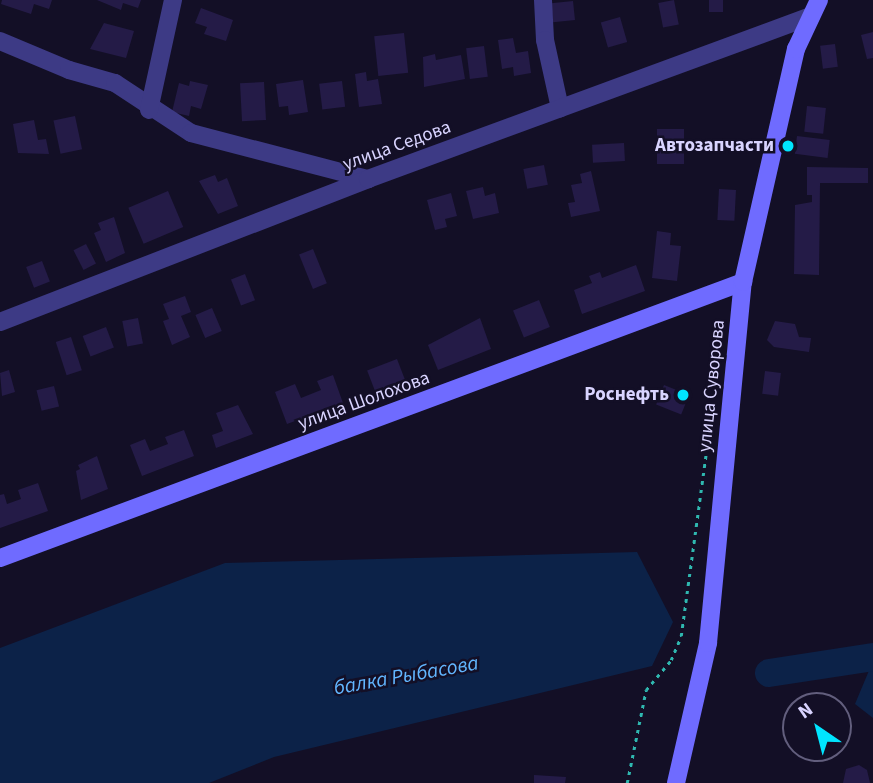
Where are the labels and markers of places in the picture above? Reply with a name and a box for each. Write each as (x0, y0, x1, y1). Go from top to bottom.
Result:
place label: Автозапчасти (655, 135, 774, 157)
marker: Автозапчасти (780, 138, 796, 154)
place label: Роснефть (584, 384, 669, 406)
marker: Роснефть (675, 387, 691, 403)

